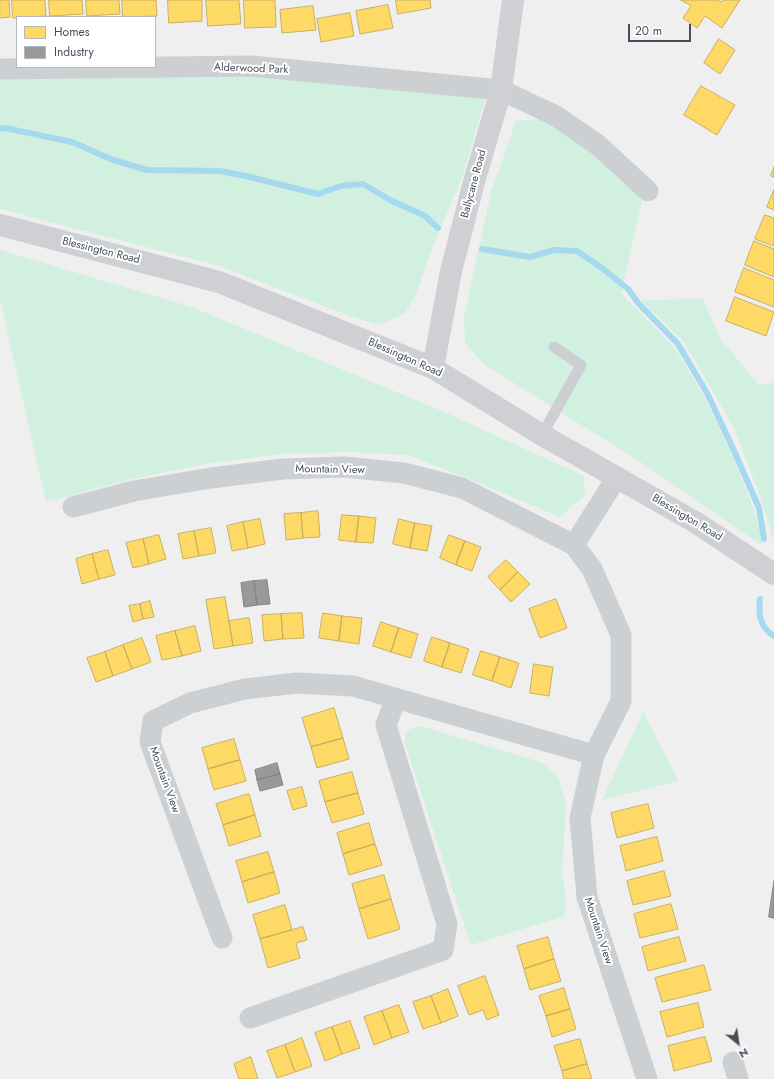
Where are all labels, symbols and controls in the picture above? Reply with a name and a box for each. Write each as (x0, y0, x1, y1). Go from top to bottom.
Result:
legend (16, 16, 156, 68)
scale bar (630, 16, 693, 42)
text: 20 m (635, 22, 662, 40)
text: Homes (54, 23, 90, 41)
text: Industry (54, 43, 94, 61)
street label: Alderwood Park (214, 61, 288, 77)
street label: Ballycane Road (459, 148, 489, 220)
street label: Blessington Road (61, 235, 141, 267)
street label: Blessington Road (366, 336, 444, 380)
street label: Mountain View (295, 463, 365, 477)
street label: Blessington Road (650, 492, 724, 544)
street label: Mountain View (146, 745, 182, 815)
street label: Mountain View (581, 896, 615, 966)
north arrow (718, 1023, 758, 1063)
text: N (736, 1044, 752, 1063)

